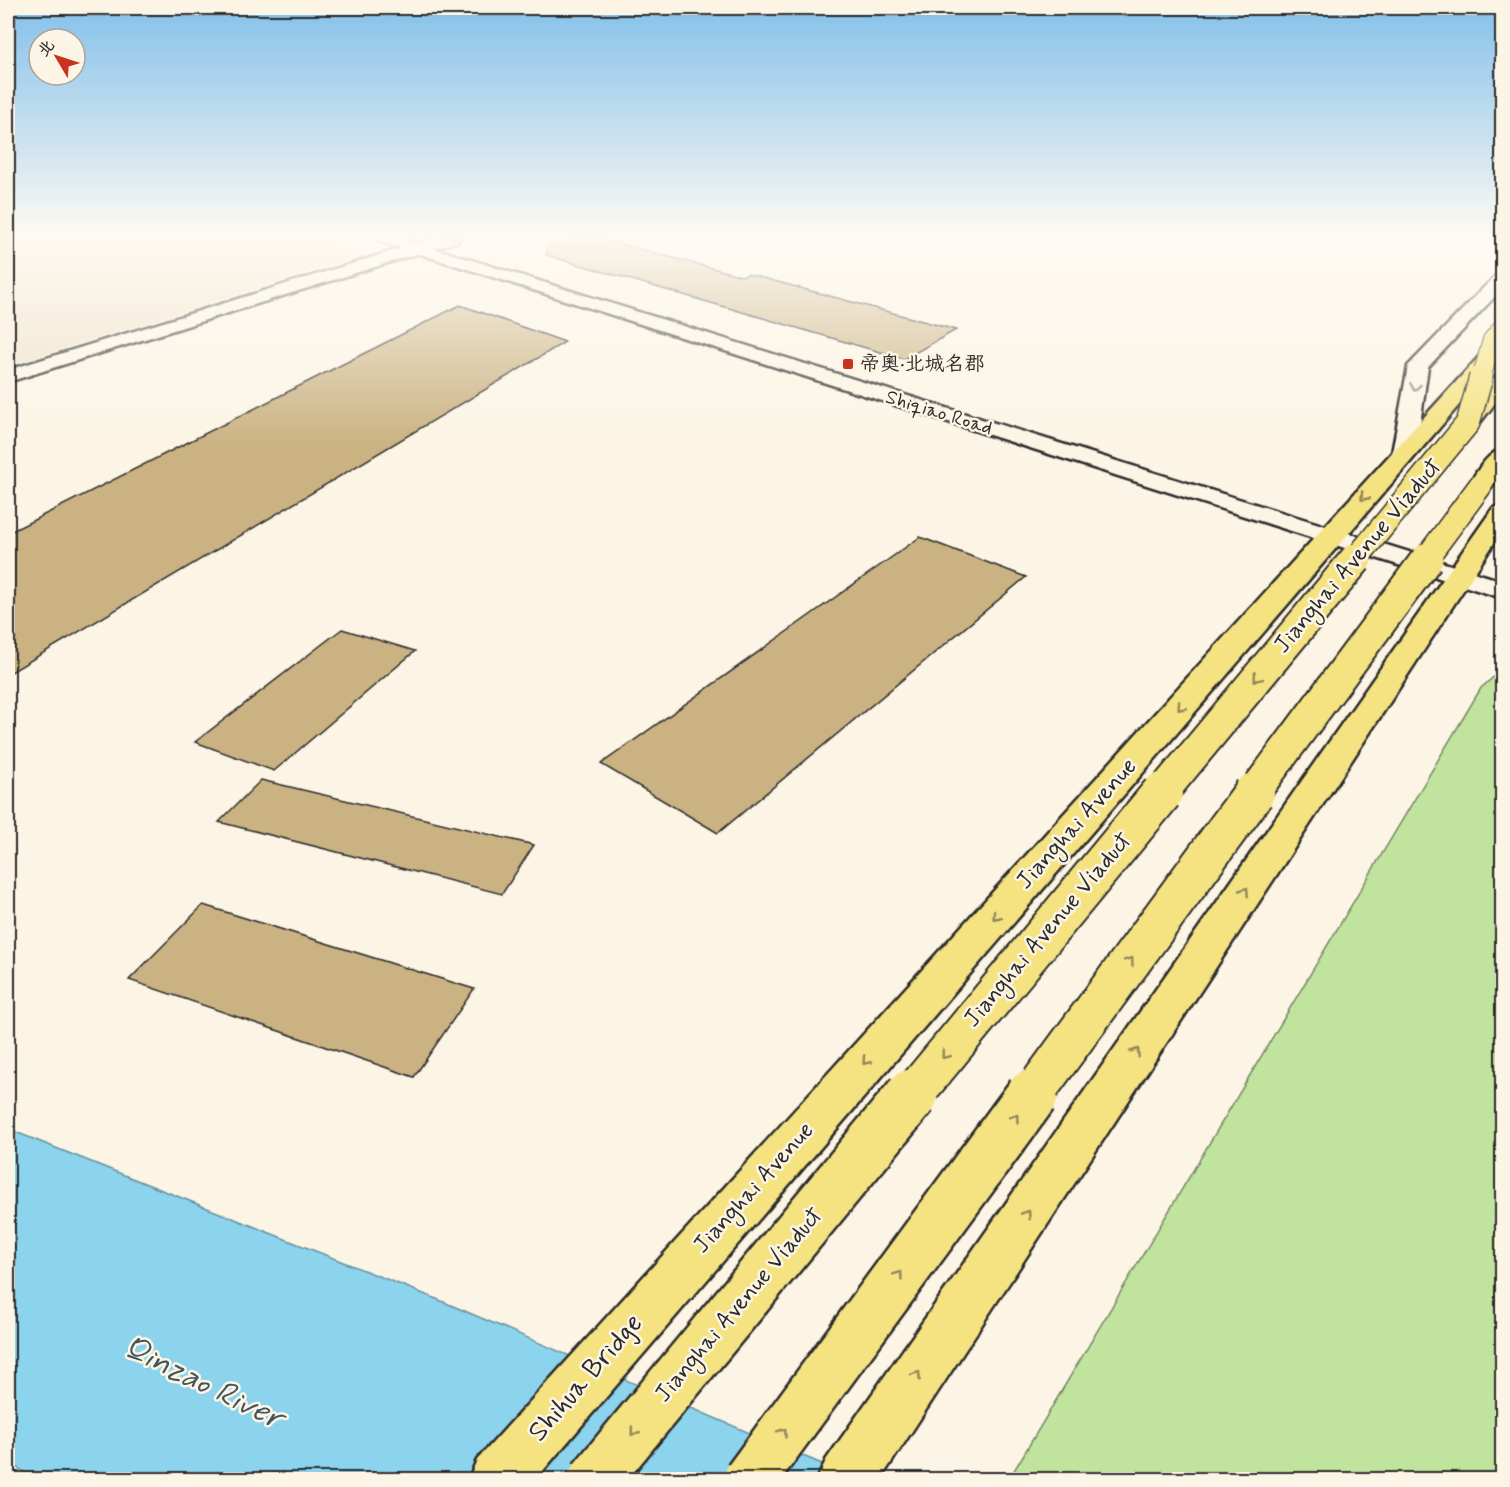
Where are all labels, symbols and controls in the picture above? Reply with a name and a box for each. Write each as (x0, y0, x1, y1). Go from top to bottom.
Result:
north arrow (27, 27, 87, 87)
text: 北 (33, 36, 60, 61)
place label: 帝奥·北城名郡 (860, 351, 985, 378)
marker: 帝奥·北城名郡 (841, 357, 855, 371)
one-way arrow (1409, 382, 1421, 391)
street label: Shiqiao Road (882, 384, 996, 442)
street label: Jianghai Avenue Viaduct (1267, 452, 1450, 661)
one-way arrow (1360, 490, 1371, 501)
one-way arrow (1253, 671, 1264, 682)
one-way arrow (1177, 700, 1188, 711)
street label: Jianghai Avenue (1010, 752, 1146, 898)
street label: Jianghai Avenue Viaduct (957, 826, 1140, 1035)
one-way arrow (1238, 886, 1249, 897)
one-way arrow (992, 909, 1003, 919)
one-way arrow (1123, 957, 1134, 968)
one-way arrow (941, 1048, 952, 1059)
one-way arrow (1129, 1048, 1140, 1059)
one-way arrow (862, 1055, 873, 1065)
one-way arrow (1007, 1114, 1018, 1125)
street label: Jianghai Avenue (687, 1116, 823, 1262)
street label: Jianghai Avenue Viaduct (648, 1201, 831, 1410)
one-way arrow (1019, 1209, 1030, 1220)
one-way arrow (892, 1271, 903, 1282)
street label: Shihua Bridge (520, 1306, 652, 1450)
water label: Qinzao River (116, 1326, 293, 1441)
one-way arrow (910, 1371, 921, 1382)
one-way arrow (630, 1425, 641, 1436)
one-way arrow (776, 1428, 787, 1439)

